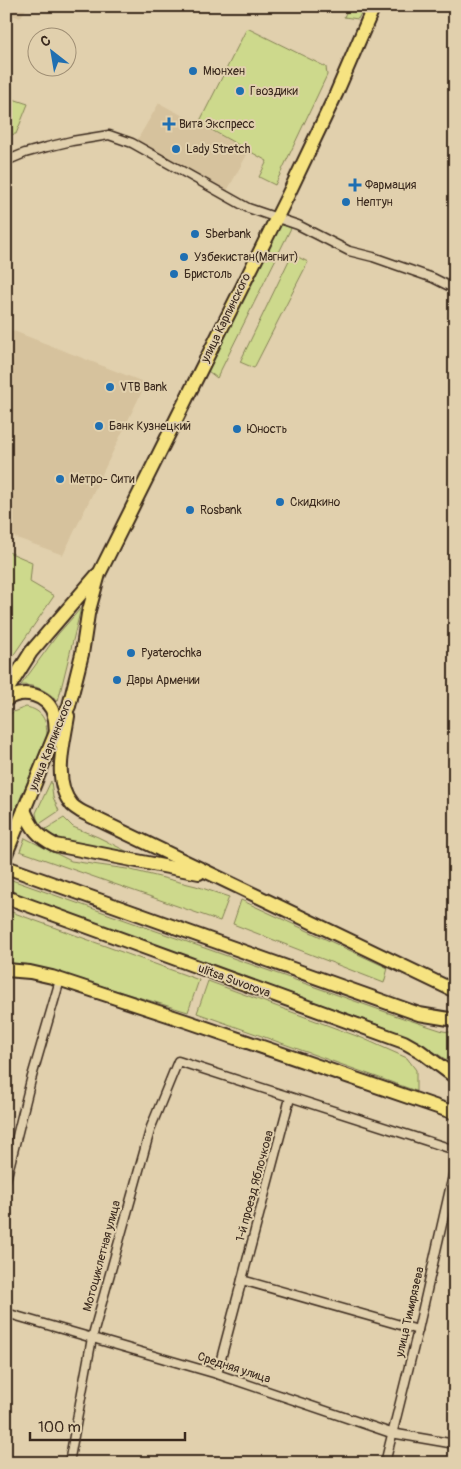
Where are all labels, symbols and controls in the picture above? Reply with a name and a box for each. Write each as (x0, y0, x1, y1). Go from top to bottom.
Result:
north arrow (28, 28, 78, 78)
text: С (37, 32, 54, 51)
place label: Мюнхен (203, 64, 245, 79)
marker: Мюнхен (187, 65, 199, 77)
place label: Гвоздики (250, 84, 299, 99)
marker: Гвоздики (234, 85, 246, 97)
place label: Вита Экспресс (179, 117, 255, 132)
marker: Вита Экспресс (163, 118, 175, 130)
place label: Lady Stretch (186, 142, 251, 157)
marker: Lady Stretch (170, 143, 182, 155)
place label: Фармация (365, 178, 417, 193)
marker: Фармация (349, 179, 361, 191)
place label: Нептун (356, 195, 393, 210)
marker: Нептун (340, 196, 352, 208)
place label: Sberbank (205, 227, 251, 242)
marker: Sberbank (189, 228, 201, 240)
place label: Узбекистан(Магнит) (194, 250, 298, 265)
marker: Узбекистан(Магнит) (178, 251, 190, 263)
place label: Бристоль (184, 267, 232, 282)
marker: Бристоль (168, 268, 180, 280)
street label: улица Карпинского (197, 270, 254, 366)
place label: VTB Bank (120, 380, 167, 395)
marker: VTB Bank (104, 381, 116, 393)
place label: Банк Кузнецкий (109, 419, 191, 434)
marker: Банк Кузнецкий (93, 420, 105, 432)
place label: Юность (247, 422, 287, 437)
marker: Юность (231, 423, 243, 435)
place label: Метро- Сити (70, 472, 135, 487)
marker: Метро- Сити (54, 473, 66, 485)
place label: Скидкино (290, 495, 341, 510)
marker: Скидкино (274, 496, 286, 508)
place label: Rosbank (200, 503, 242, 518)
marker: Rosbank (184, 504, 196, 516)
place label: Pyaterochka (141, 646, 202, 661)
marker: Pyaterochka (125, 647, 137, 659)
place label: Дары Армении (126, 673, 200, 688)
marker: Дары Армении (111, 674, 123, 686)
street label: улица Карпинского (25, 697, 76, 794)
street label: ulitsa Suvorova (196, 961, 273, 1001)
street label: 1-й проезд Яблочкова (233, 1128, 277, 1243)
street label: Мотоциклетная улица (80, 1198, 124, 1313)
street label: улица Тимирязева (392, 1265, 428, 1360)
street label: Средняя улица (196, 1349, 273, 1387)
scale bar (30, 1409, 185, 1441)
text: 100 m (38, 1418, 81, 1437)

